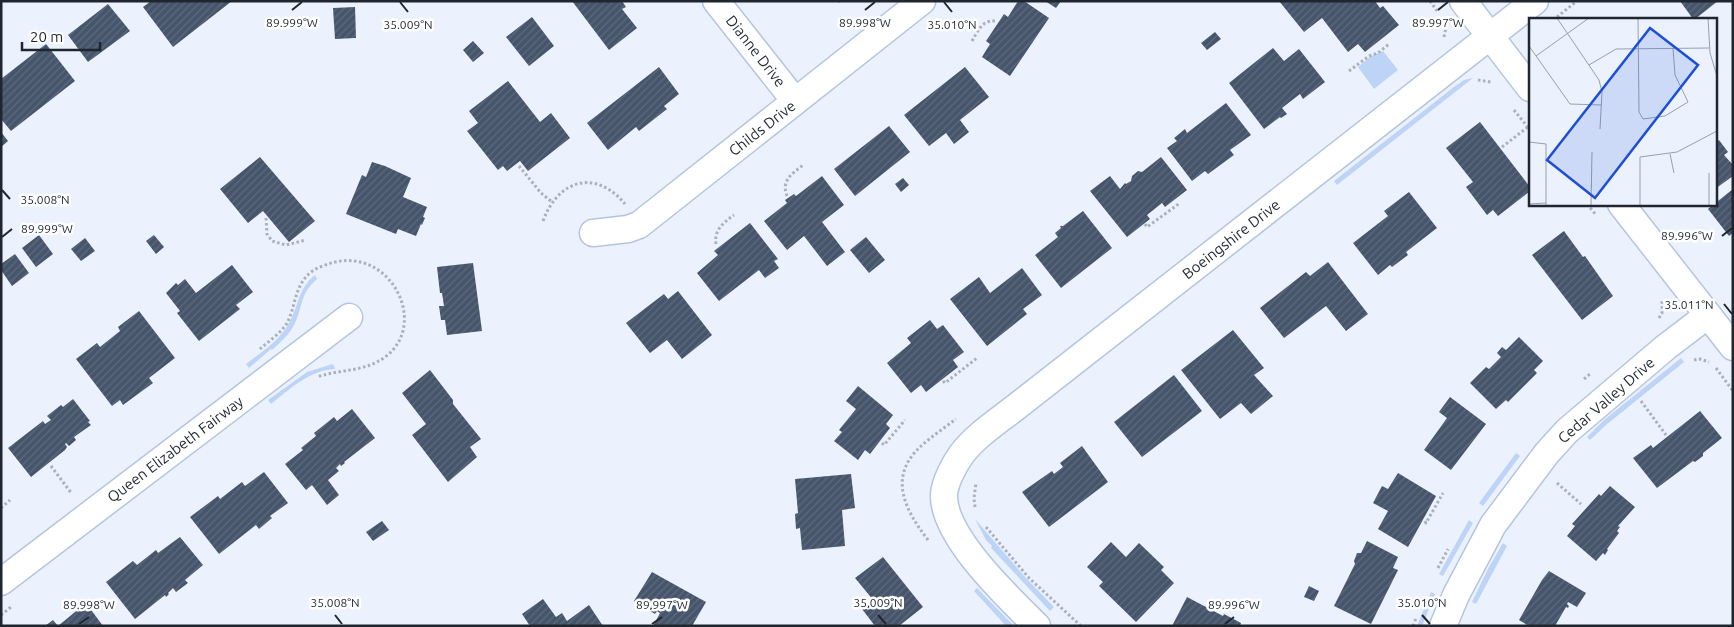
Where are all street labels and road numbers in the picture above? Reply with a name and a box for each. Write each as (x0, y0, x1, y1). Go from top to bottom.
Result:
street label: Dianne Drive (723, 12, 789, 90)
street label: Childs Drive (725, 97, 799, 159)
street label: Boeingshire Drive (1179, 196, 1283, 282)
street label: Cedar Valley Drive (1554, 353, 1658, 447)
street label: Queen Elizabeth Fairway (104, 392, 246, 506)

